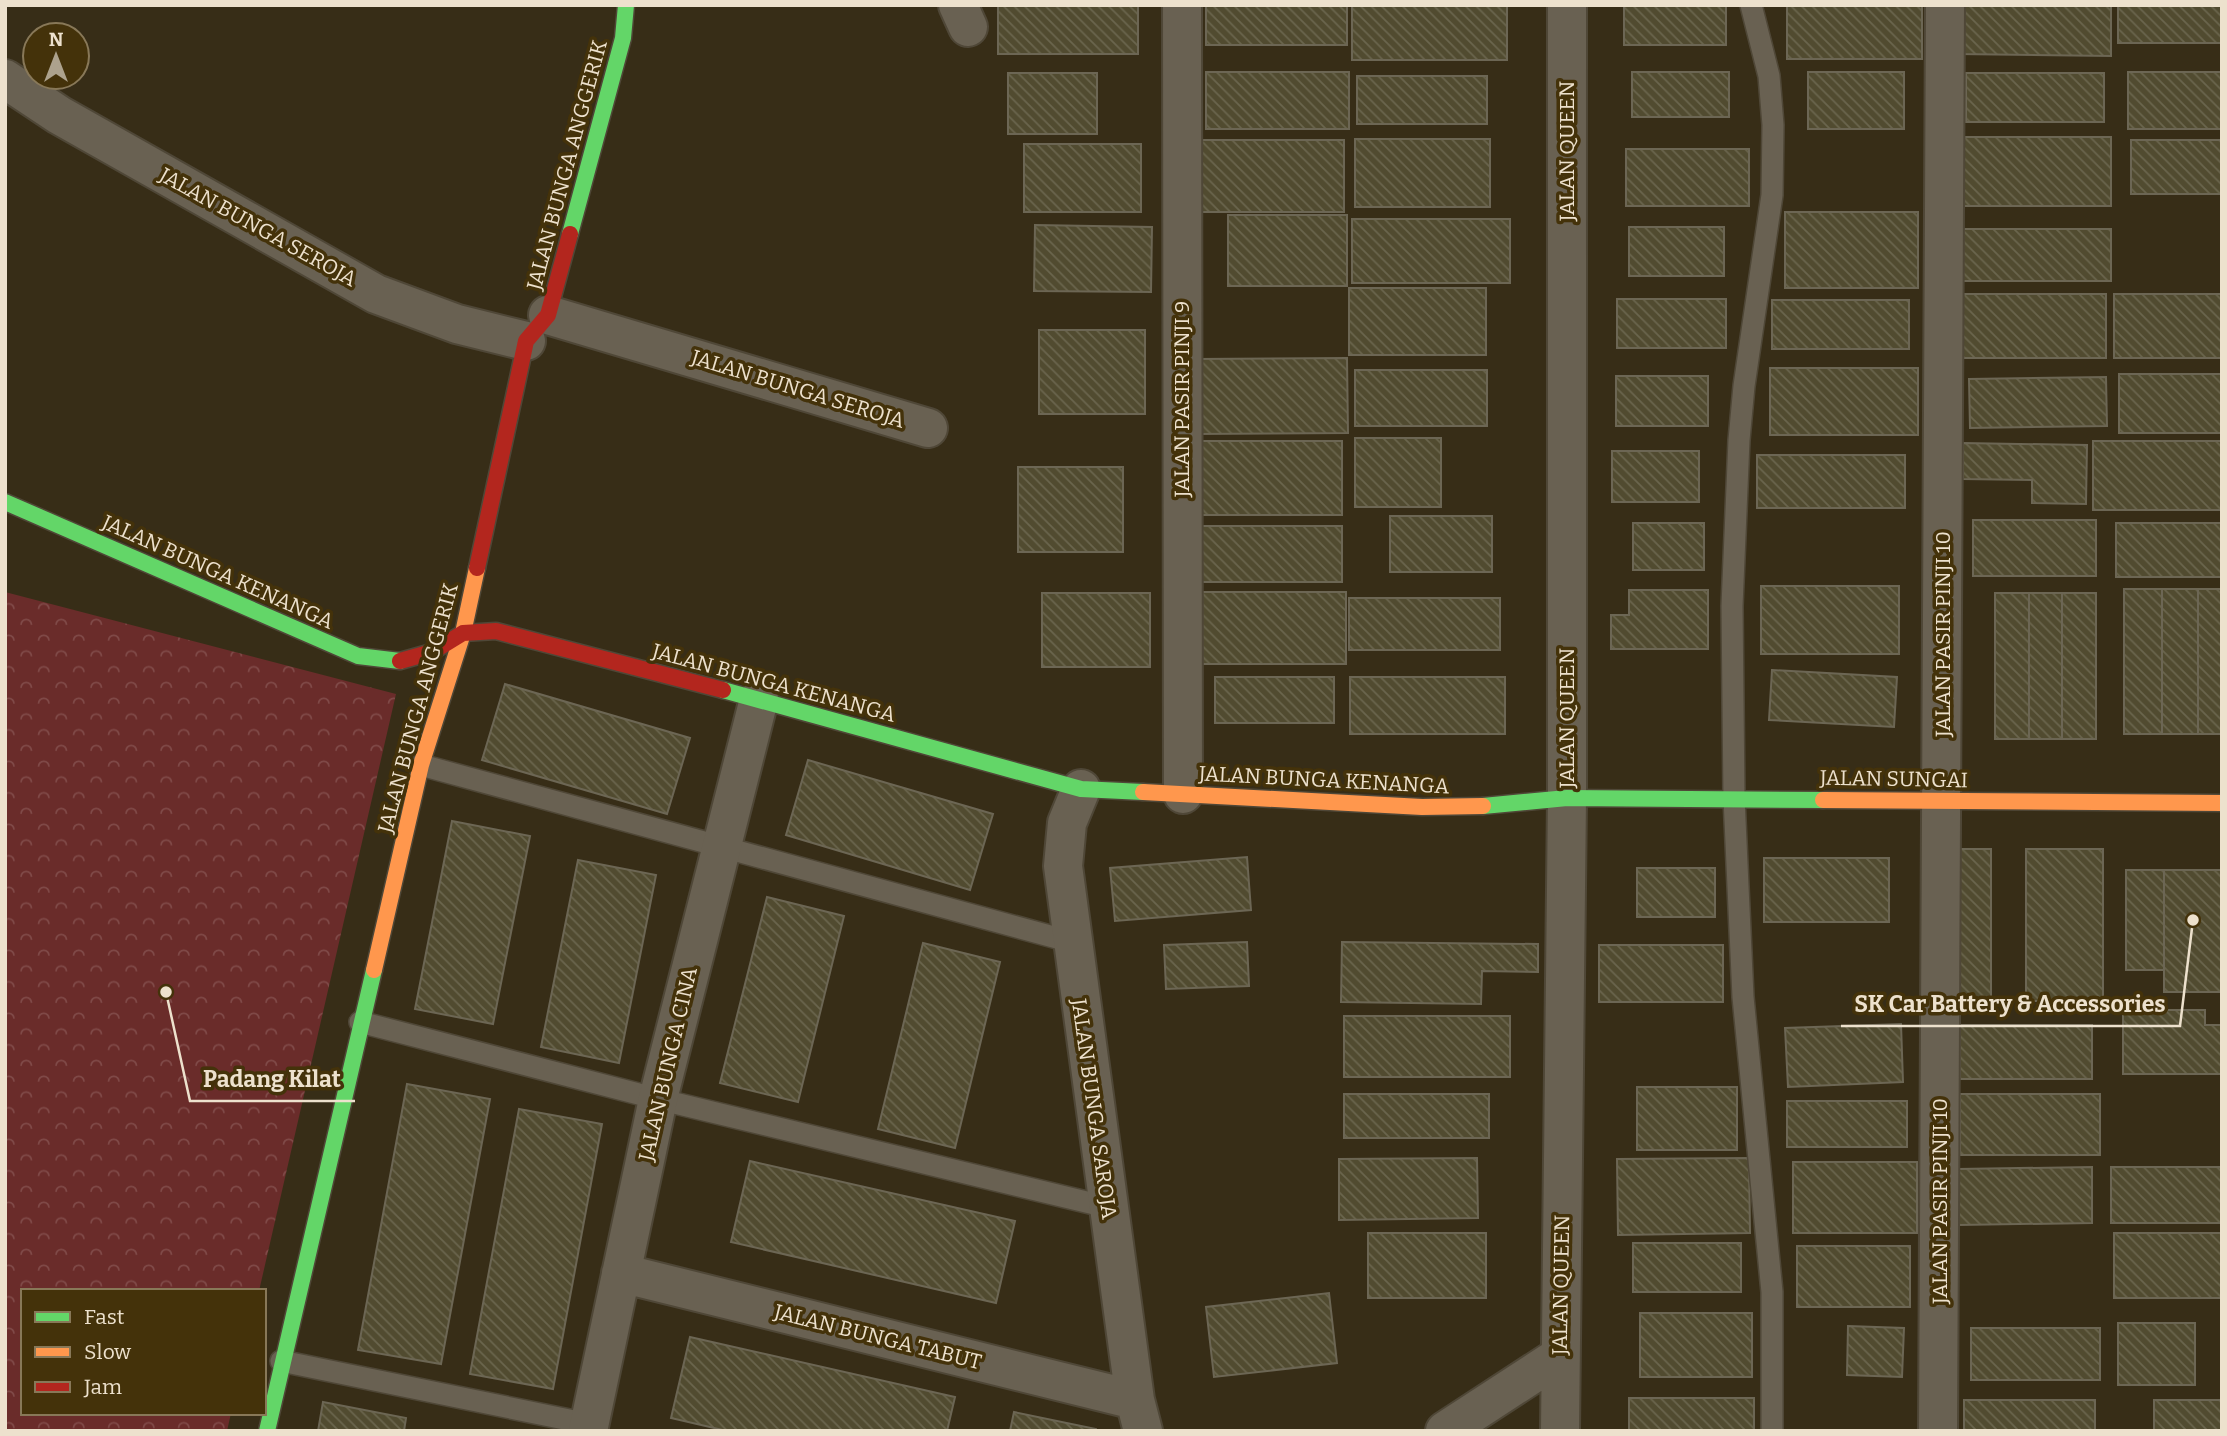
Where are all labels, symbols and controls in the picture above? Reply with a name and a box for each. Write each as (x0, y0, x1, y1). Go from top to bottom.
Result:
north arrow (21, 21, 91, 91)
text: N (49, 28, 64, 51)
street label: JALAN BUNGA ANGGERIK (521, 37, 613, 294)
street label: JALAN QUEEN (1554, 81, 1580, 222)
street label: JALAN BUNGA SEROJA (154, 161, 361, 292)
street label: JALAN PASIR PINJI 9 (1169, 301, 1195, 498)
street label: JALAN BUNGA SEROJA (687, 344, 908, 434)
street label: JALAN BUNGA KENANGA (97, 509, 338, 635)
street label: JALAN PASIR PINJI 10 (1930, 531, 1956, 738)
street label: JALAN BUNGA ANGGERIK (372, 580, 464, 837)
street label: JALAN BUNGA KENANGA (649, 638, 899, 728)
street label: JALAN QUEEN (1554, 648, 1580, 789)
street label: JALAN BUNGA KENANGA (1197, 760, 1450, 800)
street label: JALAN SUNGAI (1819, 765, 1968, 793)
street label: JALAN BUNGA CINA (633, 964, 703, 1165)
callout: SK Car Battery & Accessories (1841, 982, 2180, 1026)
text: SK Car Battery & Accessories (1854, 990, 2166, 1018)
street label: JALAN BUNGA SAROJA (1066, 996, 1122, 1221)
callout: Padang Kilat (190, 1057, 355, 1101)
text: Padang Kilat (203, 1065, 341, 1093)
street label: JALAN PASIR PINJI 10 (1927, 1098, 1953, 1305)
street label: JALAN QUEEN (1547, 1215, 1575, 1356)
legend (21, 1289, 266, 1415)
street label: JALAN BUNGA TABUT (771, 1298, 984, 1375)
text: Fast (84, 1304, 125, 1330)
text: Slow (84, 1339, 131, 1365)
text: Jam (83, 1374, 122, 1400)

